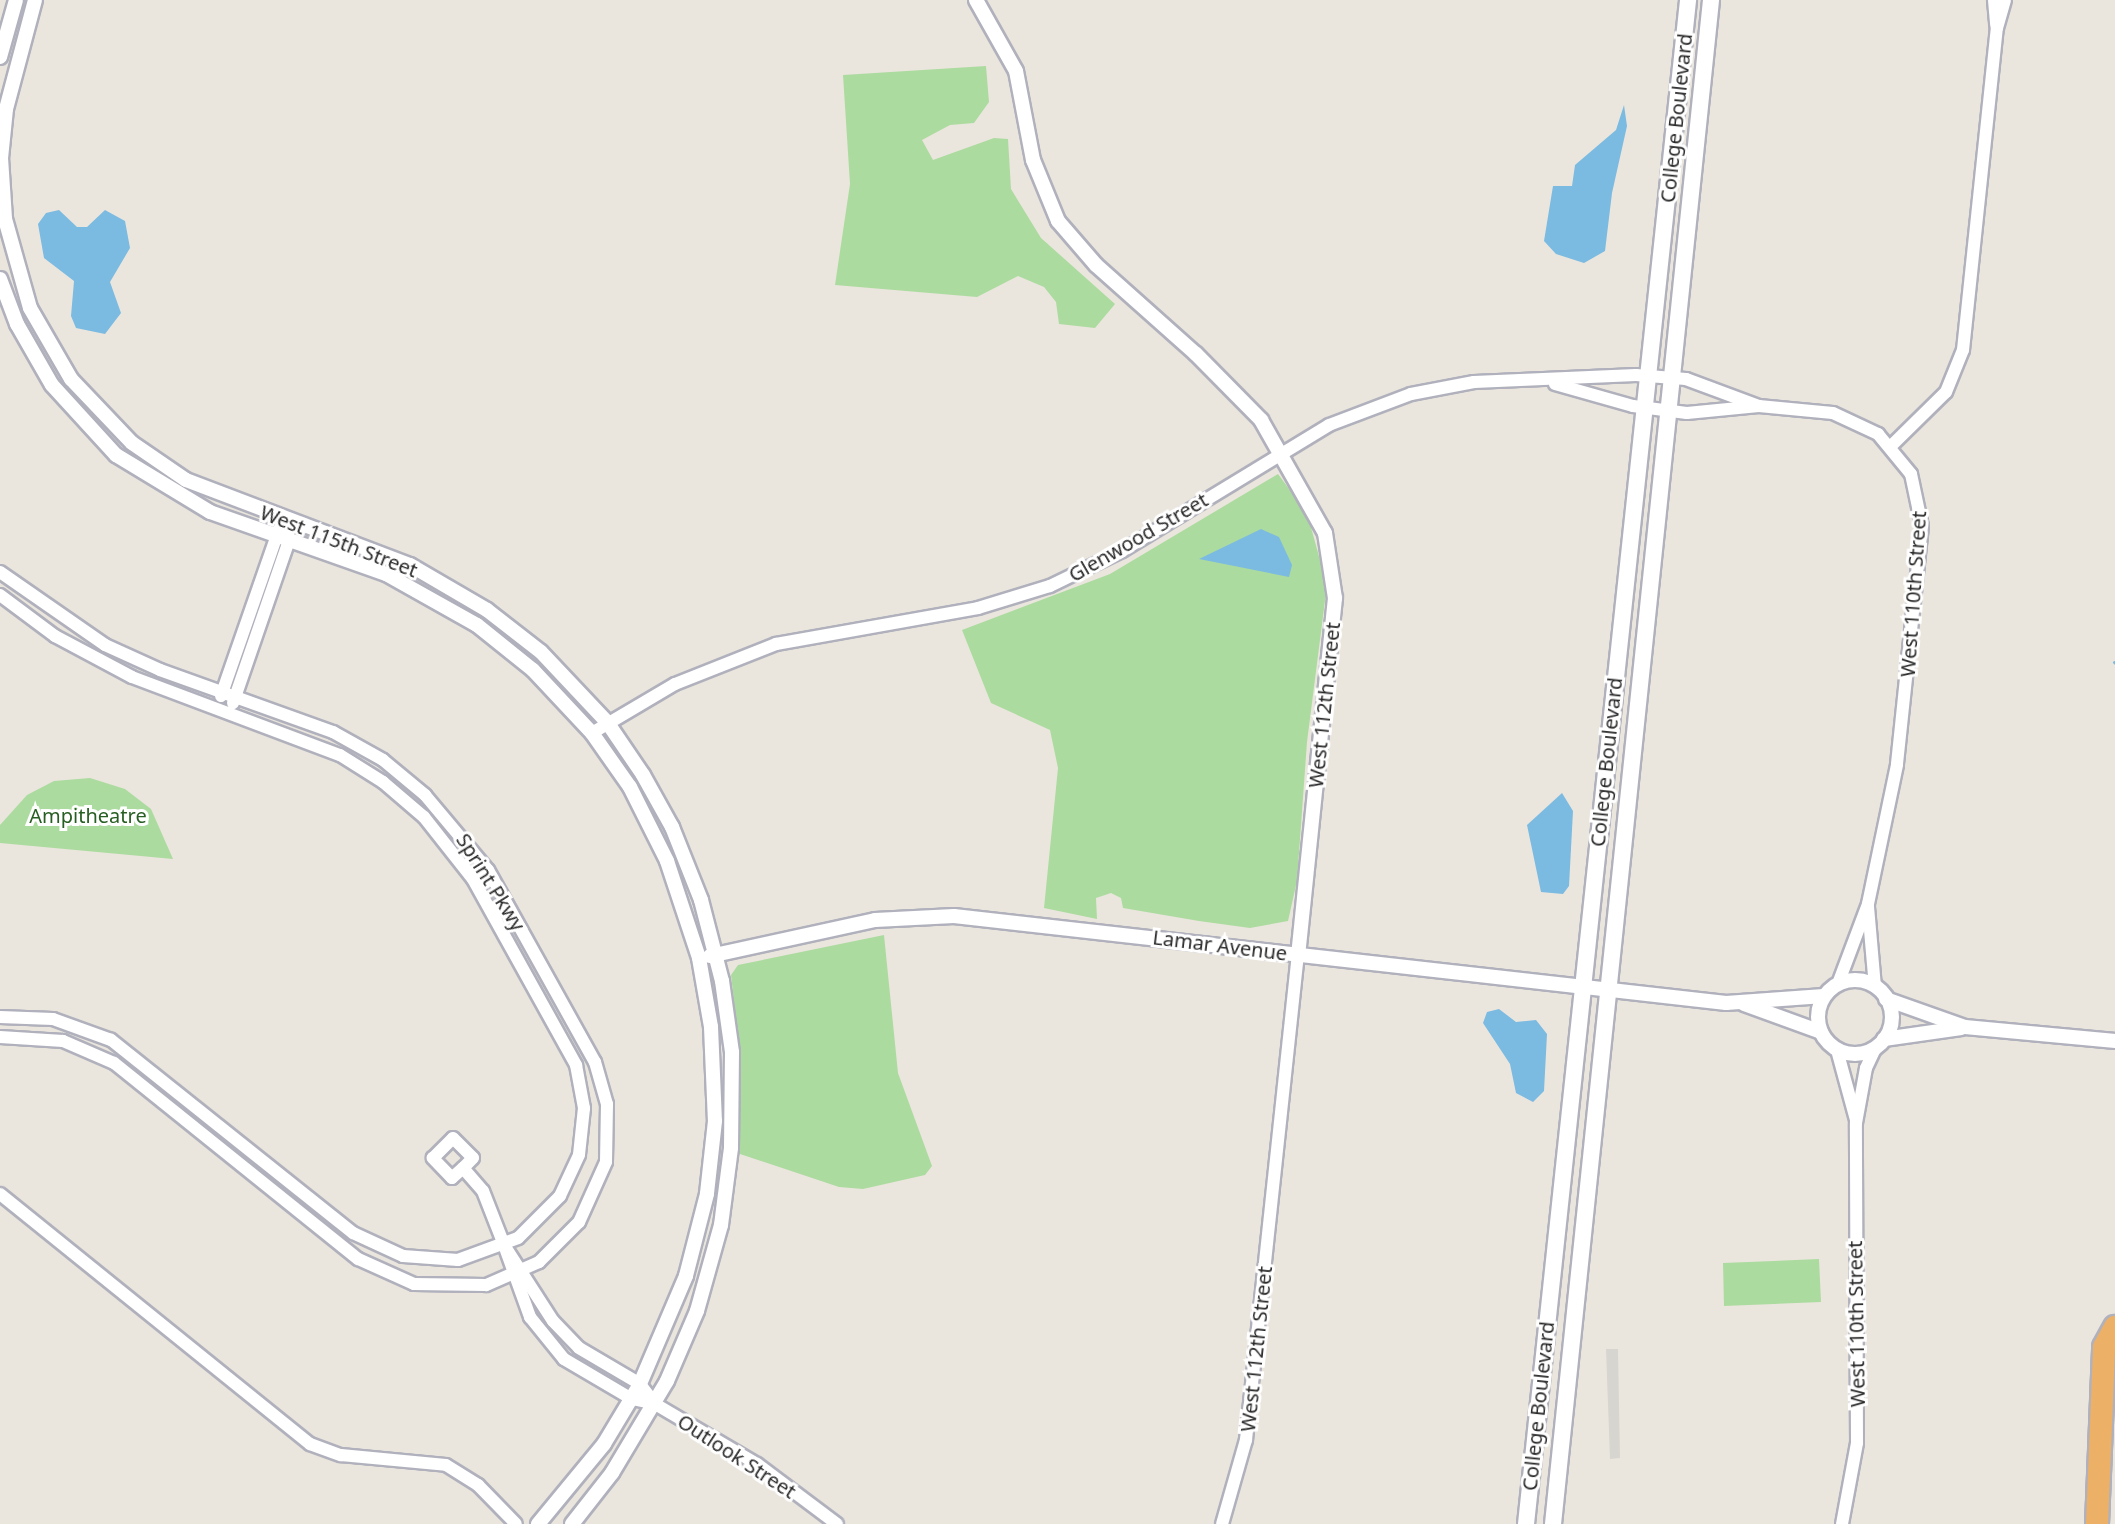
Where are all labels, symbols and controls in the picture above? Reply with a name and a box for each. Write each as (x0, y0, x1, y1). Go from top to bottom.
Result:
street label: College Boulevard (1655, 32, 1697, 204)
street label: Glenwood Street (1064, 487, 1212, 587)
street label: West 115th Street (257, 500, 421, 582)
street label: West 110th Street (1895, 510, 1931, 678)
street label: West 112th Street (1303, 621, 1345, 789)
street label: College Boulevard (1585, 676, 1627, 848)
park label: Ampitheatre (29, 803, 147, 827)
street label: Sprint Pkwy (452, 829, 530, 935)
street label: Lamar Avenue (1151, 925, 1289, 965)
street label: West 110th Street (1843, 1241, 1869, 1407)
street label: West 112th Street (1235, 1265, 1277, 1433)
street label: College Boulevard (1517, 1320, 1559, 1492)
street label: Outlook Street (673, 1409, 801, 1503)

